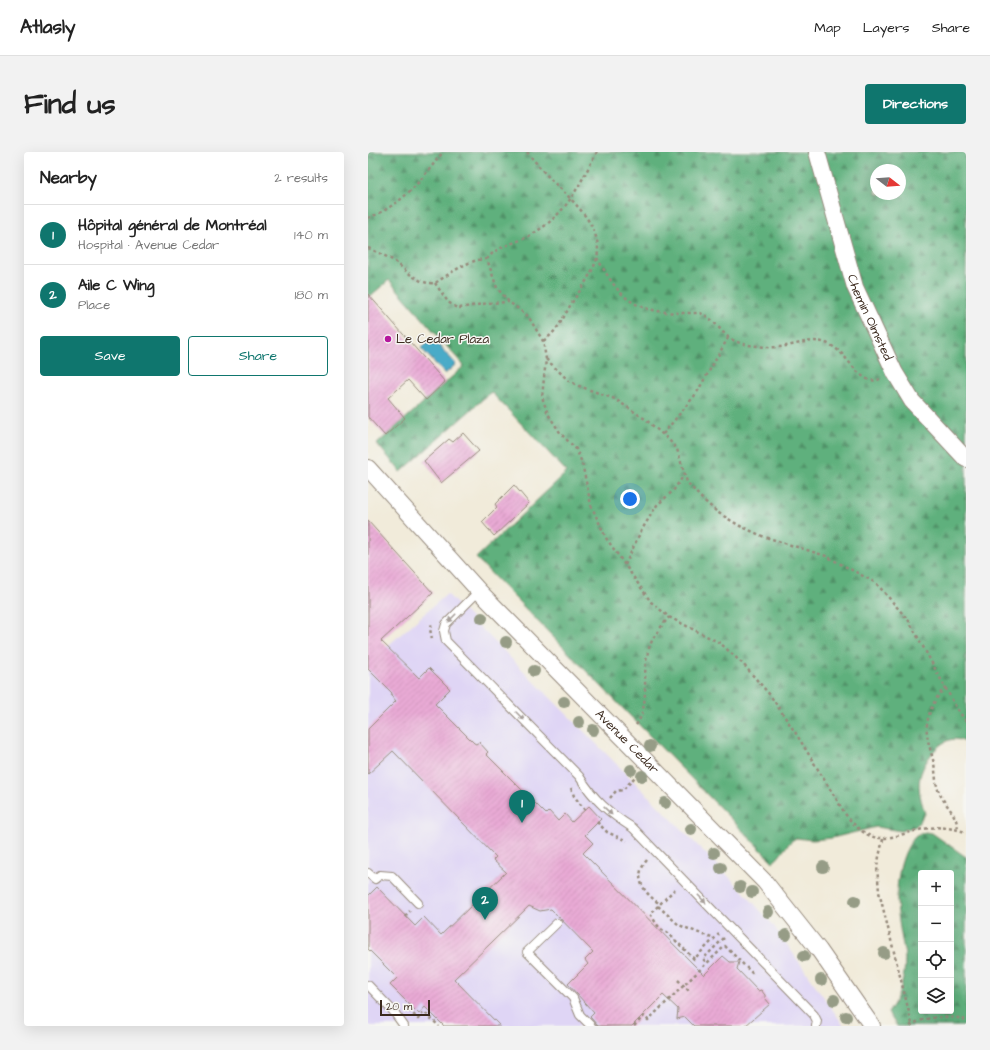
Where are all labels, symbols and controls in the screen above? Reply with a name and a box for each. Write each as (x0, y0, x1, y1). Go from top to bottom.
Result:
text: Atlasly (20, 14, 75, 41)
text: Map (814, 18, 841, 38)
text: Layers (863, 18, 910, 38)
text: Share (932, 18, 970, 38)
button: Directions (865, 84, 966, 124)
text: Find us (24, 85, 115, 124)
north arrow (870, 164, 906, 200)
text: Nearby (40, 166, 97, 190)
text: 2 results (274, 169, 328, 187)
text: Hôpital général de Montréal (78, 215, 267, 236)
text: 1 (52, 226, 54, 244)
text: 140 m (294, 226, 328, 244)
text: Hospital · Avenue Cedar (78, 236, 219, 254)
street label: Chemin Olmsted (843, 272, 897, 364)
text: Aile C Wing (78, 275, 155, 296)
text: 2 (49, 286, 57, 304)
text: 180 m (294, 286, 328, 304)
text: Place (78, 296, 110, 314)
place label: Le Cedar Plaza (396, 330, 490, 348)
marker: Le Cedar Plaza (383, 334, 393, 344)
button: Save (40, 336, 180, 376)
button: Share (188, 336, 328, 376)
your location (620, 489, 640, 509)
one-way arrow (447, 613, 456, 623)
street label: Avenue Cedar (591, 705, 663, 778)
one-way arrow (515, 711, 524, 721)
pin: 1 (509, 790, 535, 823)
one-way arrow (603, 806, 613, 815)
map controls (918, 870, 954, 1014)
button: + (918, 870, 954, 906)
pin: 2 (472, 887, 498, 920)
one-way arrow (697, 894, 707, 904)
button: − (918, 906, 954, 942)
button: locate (918, 942, 954, 978)
button: layers (918, 978, 954, 1014)
scale bar (380, 998, 430, 1017)
text: 20 m (386, 999, 412, 1014)

